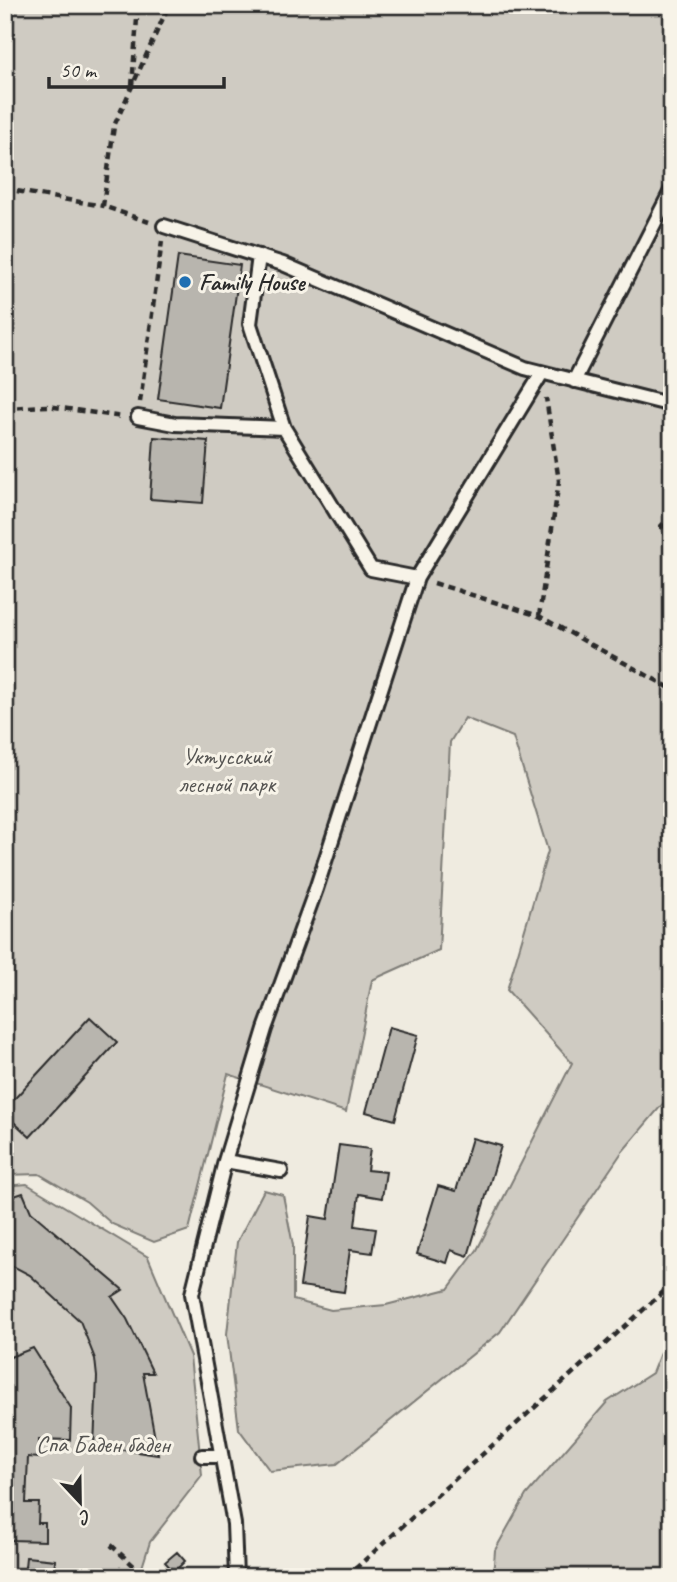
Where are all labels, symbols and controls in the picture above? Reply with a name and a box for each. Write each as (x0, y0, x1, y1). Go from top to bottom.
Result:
scale bar (49, 46, 224, 90)
text: 50 m (60, 57, 98, 83)
place label: Family House (199, 267, 307, 297)
marker: Family House (177, 274, 193, 290)
park label: Уктусский лесной парк (179, 741, 278, 799)
park label: Спа Баден баден (36, 1429, 172, 1459)
north arrow (46, 1466, 116, 1536)
text: С (75, 1504, 95, 1531)

